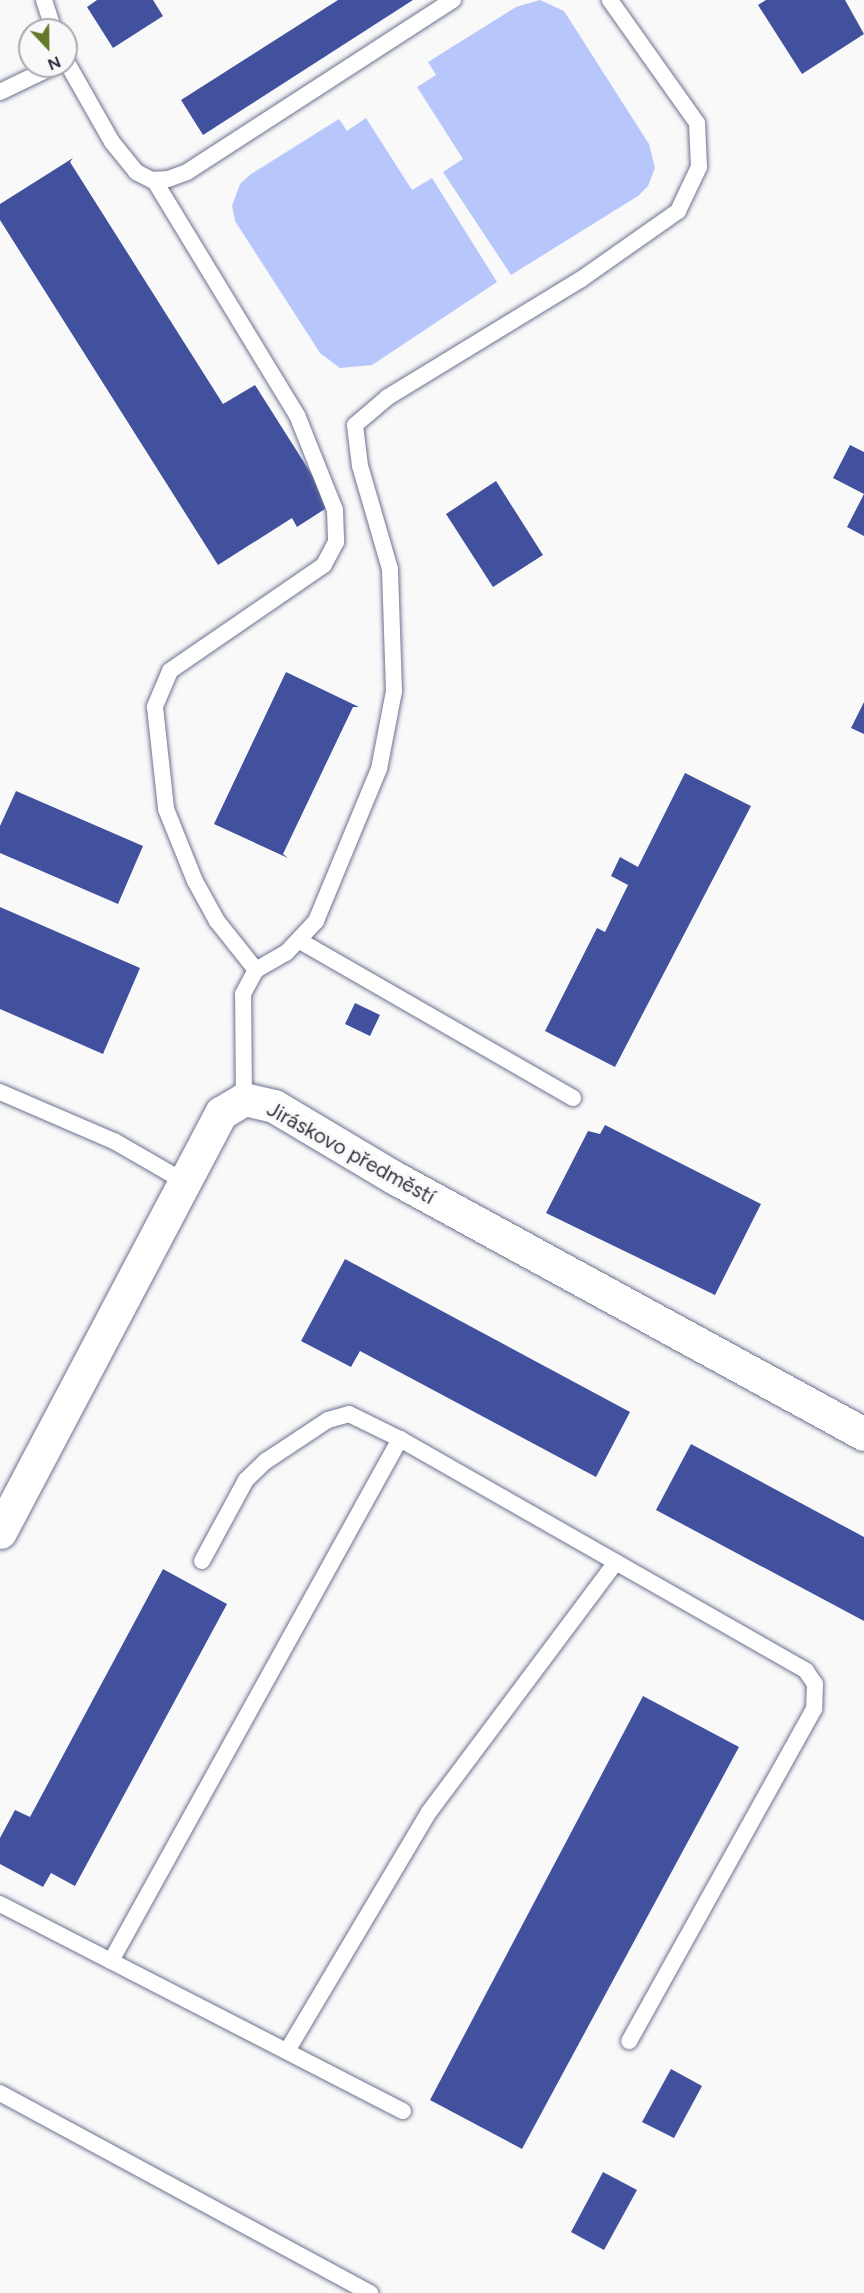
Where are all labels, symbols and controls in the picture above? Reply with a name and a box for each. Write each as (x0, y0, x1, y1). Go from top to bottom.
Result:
north arrow (18, 18, 78, 78)
text: N (45, 52, 63, 74)
street label: Jiráskovo předměstí (263, 1096, 439, 1210)

